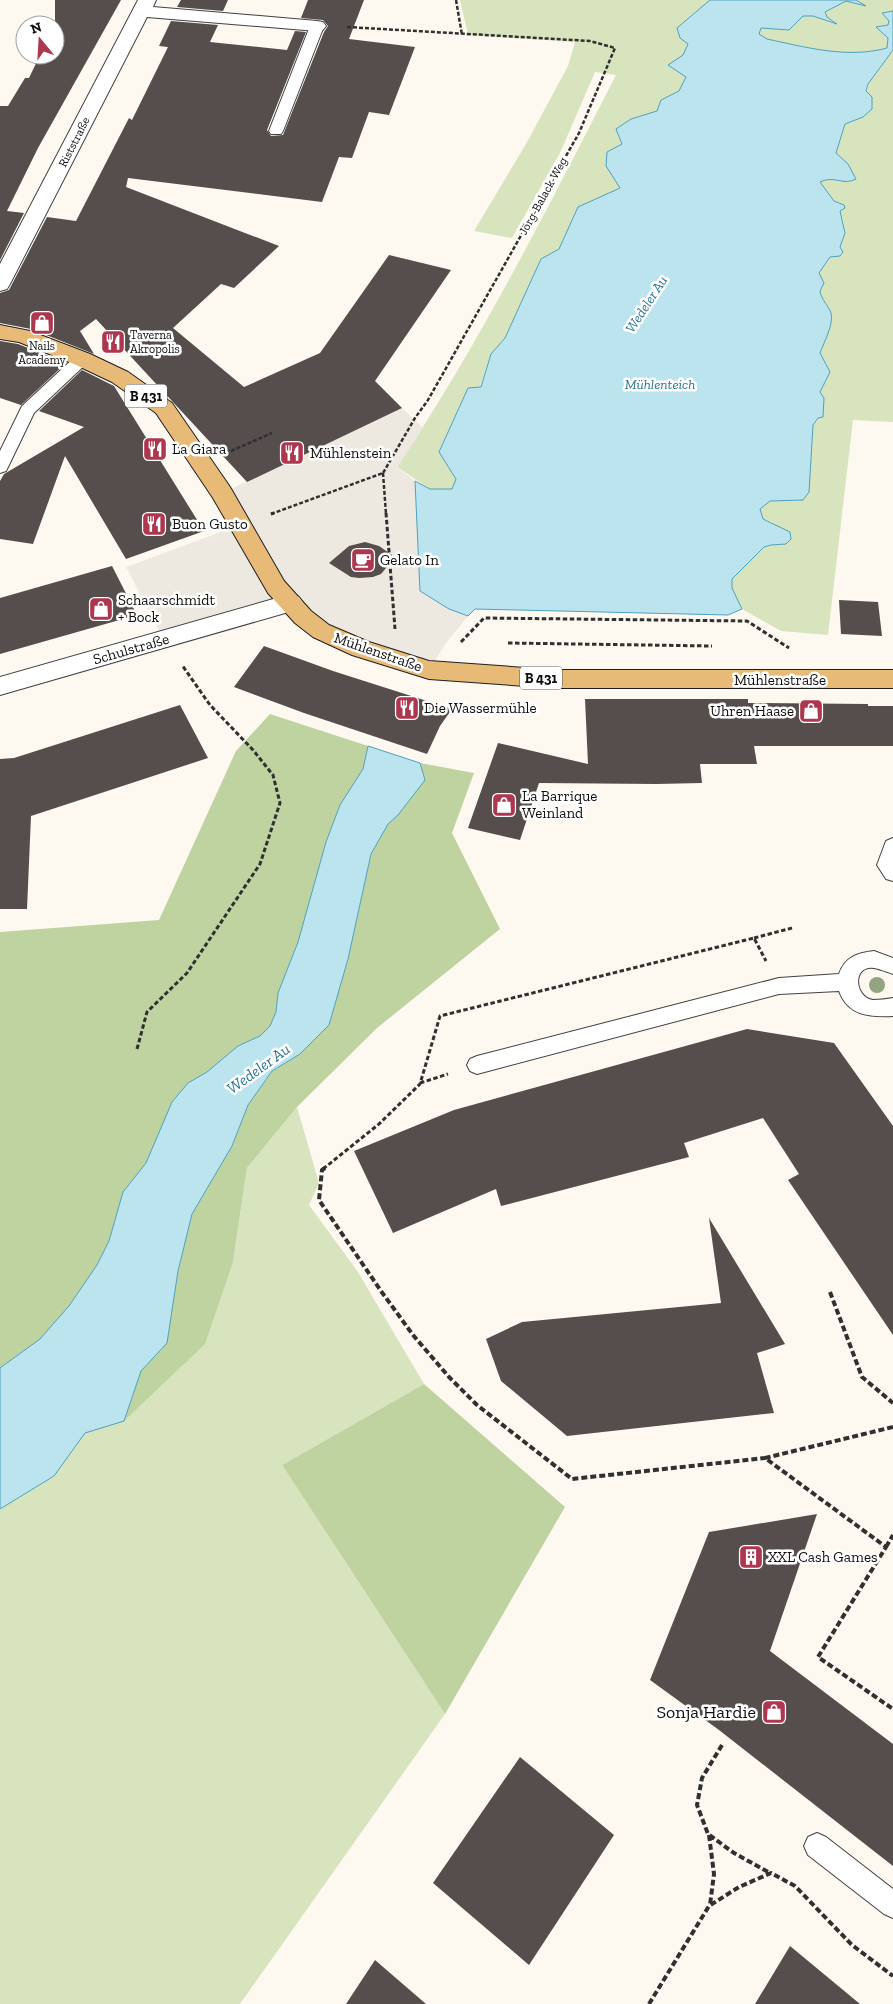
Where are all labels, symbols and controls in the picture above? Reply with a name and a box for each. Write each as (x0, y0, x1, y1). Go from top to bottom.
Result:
north arrow (15, 15, 65, 65)
text: N (28, 18, 44, 38)
street label: Riststraße (55, 114, 93, 169)
street label: Jörg-Balack-Weg (516, 154, 570, 237)
water label: Wedeler Au (622, 273, 671, 336)
shop icon: Nails Academy (29, 310, 55, 336)
place label: Taverna Akropolis (130, 328, 180, 356)
restaurant icon: Taverna Akropolis (100, 329, 126, 355)
place label: Nails Academy (18, 339, 67, 367)
water label: Mühlenteich (625, 376, 695, 393)
road number: B 431 (125, 384, 167, 408)
restaurant icon: La Giara (142, 436, 168, 462)
place label: La Giara (172, 440, 226, 458)
restaurant icon: Mühlenstein (279, 440, 305, 466)
place label: Mühlenstein (310, 444, 392, 462)
restaurant icon: Buon Gusto (141, 511, 167, 537)
place label: Buon Gusto (172, 515, 248, 533)
cafe icon: Gelato In (350, 547, 376, 573)
place label: Gelato In (380, 551, 439, 569)
place label: Schaarschmidt + Bock (118, 591, 215, 626)
shop icon: Schaarschmidt + Bock (88, 596, 114, 622)
street label: Mühlenstraße (332, 629, 424, 675)
street label: Schulstraße (91, 630, 171, 668)
road number: B 431 (520, 666, 562, 690)
street label: Mühlenstraße (734, 671, 826, 689)
restaurant icon: Die Wassermühle (394, 695, 420, 721)
shop icon: Uhren Haase (798, 698, 824, 724)
place label: Die Wassermühle (424, 699, 537, 717)
place label: Uhren Haase (710, 702, 794, 720)
place label: La Barrique Weinland (522, 787, 597, 822)
shop icon: La Barrique Weinland (491, 792, 517, 818)
water label: Wedeler Au (223, 1039, 294, 1098)
building icon: XXL Cash Games (738, 1544, 764, 1570)
place label: XXL Cash Games (768, 1548, 878, 1566)
shop icon: Sonja Hardie (761, 1699, 787, 1725)
place label: Sonja Hardie (656, 1701, 756, 1723)

